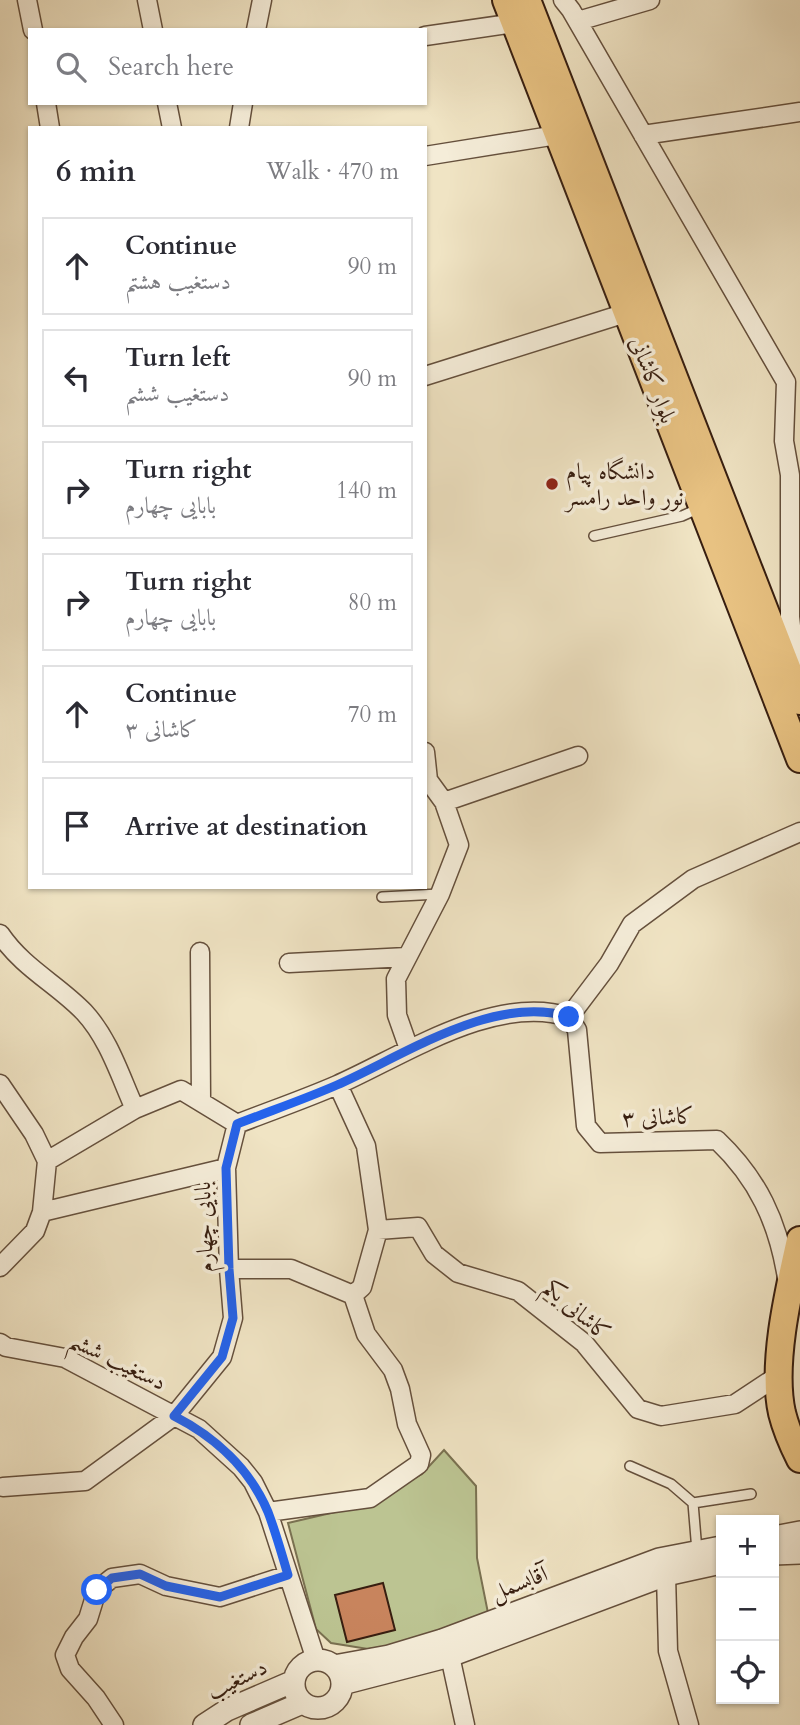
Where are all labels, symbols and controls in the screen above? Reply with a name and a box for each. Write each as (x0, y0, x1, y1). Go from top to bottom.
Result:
search box (28, 28, 427, 105)
icon: search (52, 48, 90, 86)
text: Search here (108, 49, 234, 84)
text: 6 min (56, 151, 136, 192)
text: Walk · 470 m (266, 156, 399, 187)
text: Continue (125, 228, 237, 263)
icon: ahead (58, 247, 96, 285)
text: 90 m (348, 251, 397, 282)
text: دستغیب هشتم (125, 266, 231, 297)
street label: بلوار کاشانی (622, 332, 684, 428)
text: Turn left (125, 340, 230, 375)
icon: left (58, 359, 96, 397)
text: 90 m (348, 363, 397, 394)
text: دستغیب ششم (125, 378, 229, 409)
text: Turn right (125, 452, 252, 487)
place label: دانشگاه پیام نور واحد رامسر (564, 456, 683, 513)
icon: right (58, 471, 96, 509)
text: 140 m (336, 475, 397, 506)
marker: دانشگاه پیام نور واحد رامسر (544, 476, 560, 492)
text: بابایی چهارم (125, 490, 216, 521)
text: Turn right (125, 564, 252, 599)
icon: right (58, 583, 96, 621)
text: 80 m (348, 587, 397, 618)
text: بابایی چهارم (125, 602, 216, 633)
text: Continue (125, 676, 237, 711)
icon: ahead (58, 695, 96, 733)
text: 70 m (348, 699, 397, 730)
text: کاشانی ۳ (125, 714, 198, 745)
icon: arrive (58, 807, 96, 845)
text: Arrive at destination (125, 809, 368, 844)
route end (553, 1001, 584, 1032)
street label: کاشانی ۳ (621, 1100, 695, 1134)
street label: بابایی چهارم (187, 1181, 225, 1273)
street label: کاشانی یکم (533, 1272, 617, 1352)
street label: دستغیب ششم (61, 1324, 172, 1404)
map controls (716, 1515, 779, 1704)
button: + (716, 1515, 779, 1578)
street label: آقابسمل (486, 1557, 555, 1609)
route start (81, 1574, 112, 1605)
button: − (716, 1578, 779, 1641)
button: locate (716, 1641, 779, 1704)
street label: دستغیب (202, 1651, 272, 1707)

